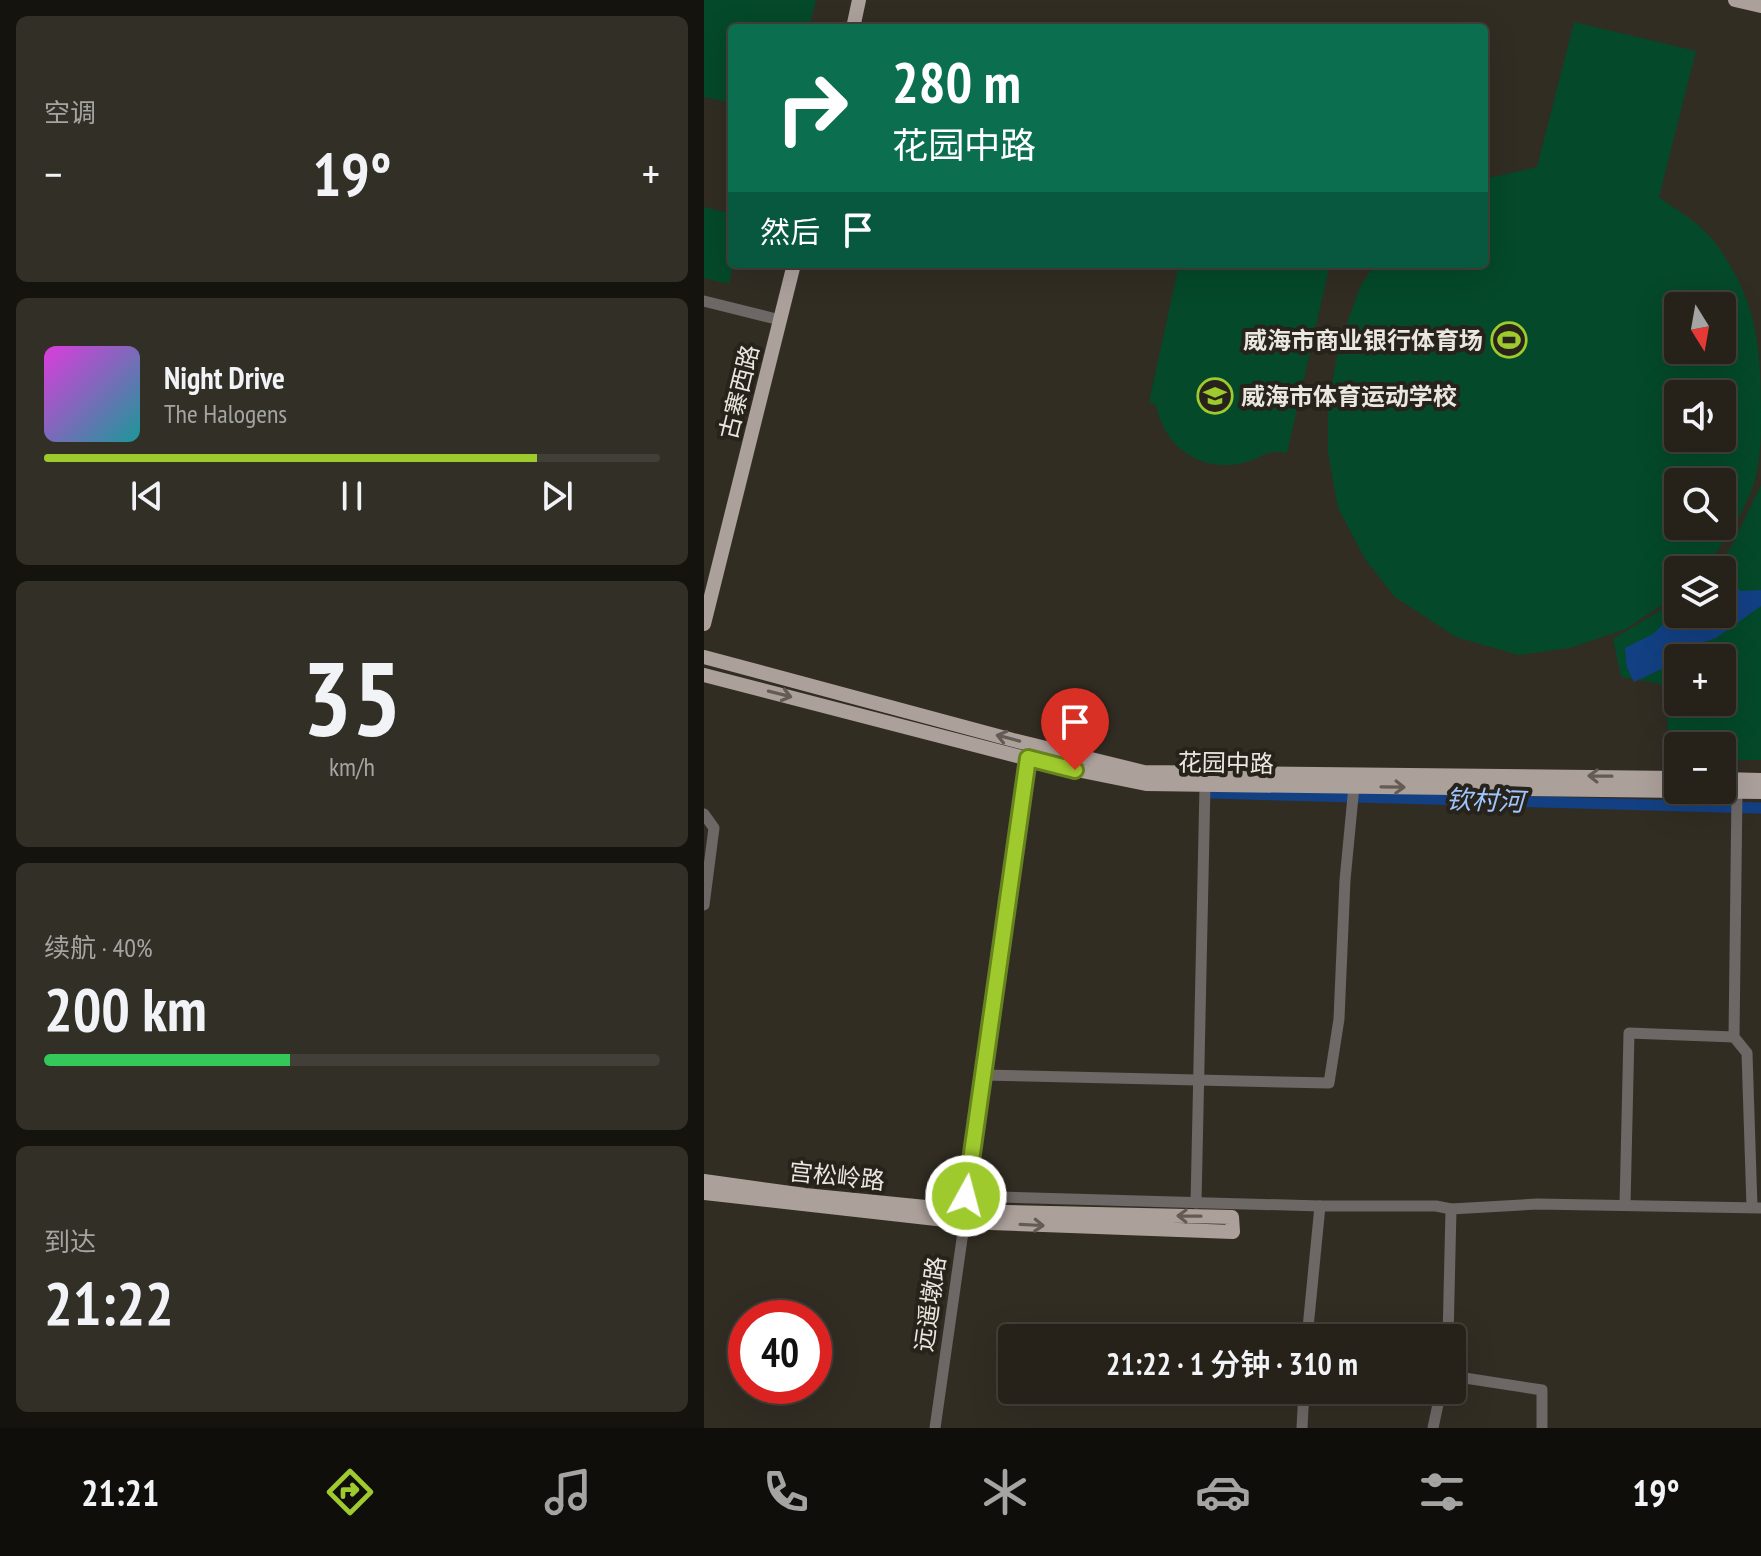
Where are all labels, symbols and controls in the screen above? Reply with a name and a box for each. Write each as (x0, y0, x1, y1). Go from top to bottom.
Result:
text: 280 m (892, 46, 1021, 118)
icon: right (760, 56, 864, 160)
text: 空调 (44, 96, 96, 129)
text: 花园中路 (892, 121, 1036, 168)
text: 19° (312, 135, 392, 213)
text: − (44, 145, 62, 202)
text: + (642, 145, 660, 202)
icon: arrive (836, 208, 880, 252)
text: 然后 (760, 212, 820, 251)
north arrow (1664, 292, 1736, 364)
map controls (1664, 292, 1736, 804)
sports icon: 威海市商业银行体育场 (1490, 321, 1528, 359)
place label: 威海市商业银行体育场 (1243, 325, 1483, 356)
street label: 古寨西路 (712, 342, 766, 442)
text: Night Drive (164, 358, 285, 397)
school or university icon: 威海市体育运动学校 (1196, 377, 1234, 415)
button: sound (1664, 380, 1736, 452)
place label: 威海市体育运动学校 (1241, 381, 1457, 412)
text: The Halogens (164, 397, 287, 430)
button: search (1664, 468, 1736, 540)
icon: previous (125, 474, 169, 518)
icon: pause (330, 474, 374, 518)
icon: next (535, 474, 579, 518)
button: layers (1664, 556, 1736, 628)
text: 35 (302, 630, 402, 765)
button: + (1664, 644, 1736, 716)
one-way arrow (766, 688, 792, 703)
pin (1041, 688, 1109, 770)
icon: arrive (1053, 700, 1097, 744)
one-way arrow (996, 730, 1022, 745)
button: − (1664, 732, 1736, 804)
street label: 花园中路 (1178, 747, 1274, 779)
text: km/h (329, 750, 375, 783)
one-way arrow (1587, 769, 1614, 784)
one-way arrow (1379, 779, 1406, 795)
water label: 钦村河 (1445, 782, 1530, 818)
text: 续航 · 40% (44, 931, 153, 964)
text: 200 km (44, 970, 207, 1048)
position arrow (924, 1154, 1008, 1238)
street label: 宫松岭路 (788, 1156, 886, 1196)
one-way arrow (1176, 1208, 1203, 1224)
one-way arrow (1018, 1218, 1045, 1233)
text: 到达 (44, 1225, 96, 1258)
street label: 远遥墩路 (908, 1254, 952, 1354)
text: 21:22 (44, 1264, 174, 1342)
speed limit sign: 40 (728, 1300, 832, 1404)
text: 21:22 · 1 分钟 · 310 m (1106, 1344, 1358, 1383)
icon: directions (322, 1464, 378, 1520)
icon: music (540, 1464, 596, 1520)
icon: phone (758, 1464, 814, 1520)
icon: climate (977, 1464, 1033, 1520)
icon: car (1195, 1464, 1251, 1520)
icon: filters (1414, 1464, 1470, 1520)
text: 21:21 (81, 1469, 159, 1516)
text: 19° (1632, 1469, 1680, 1516)

